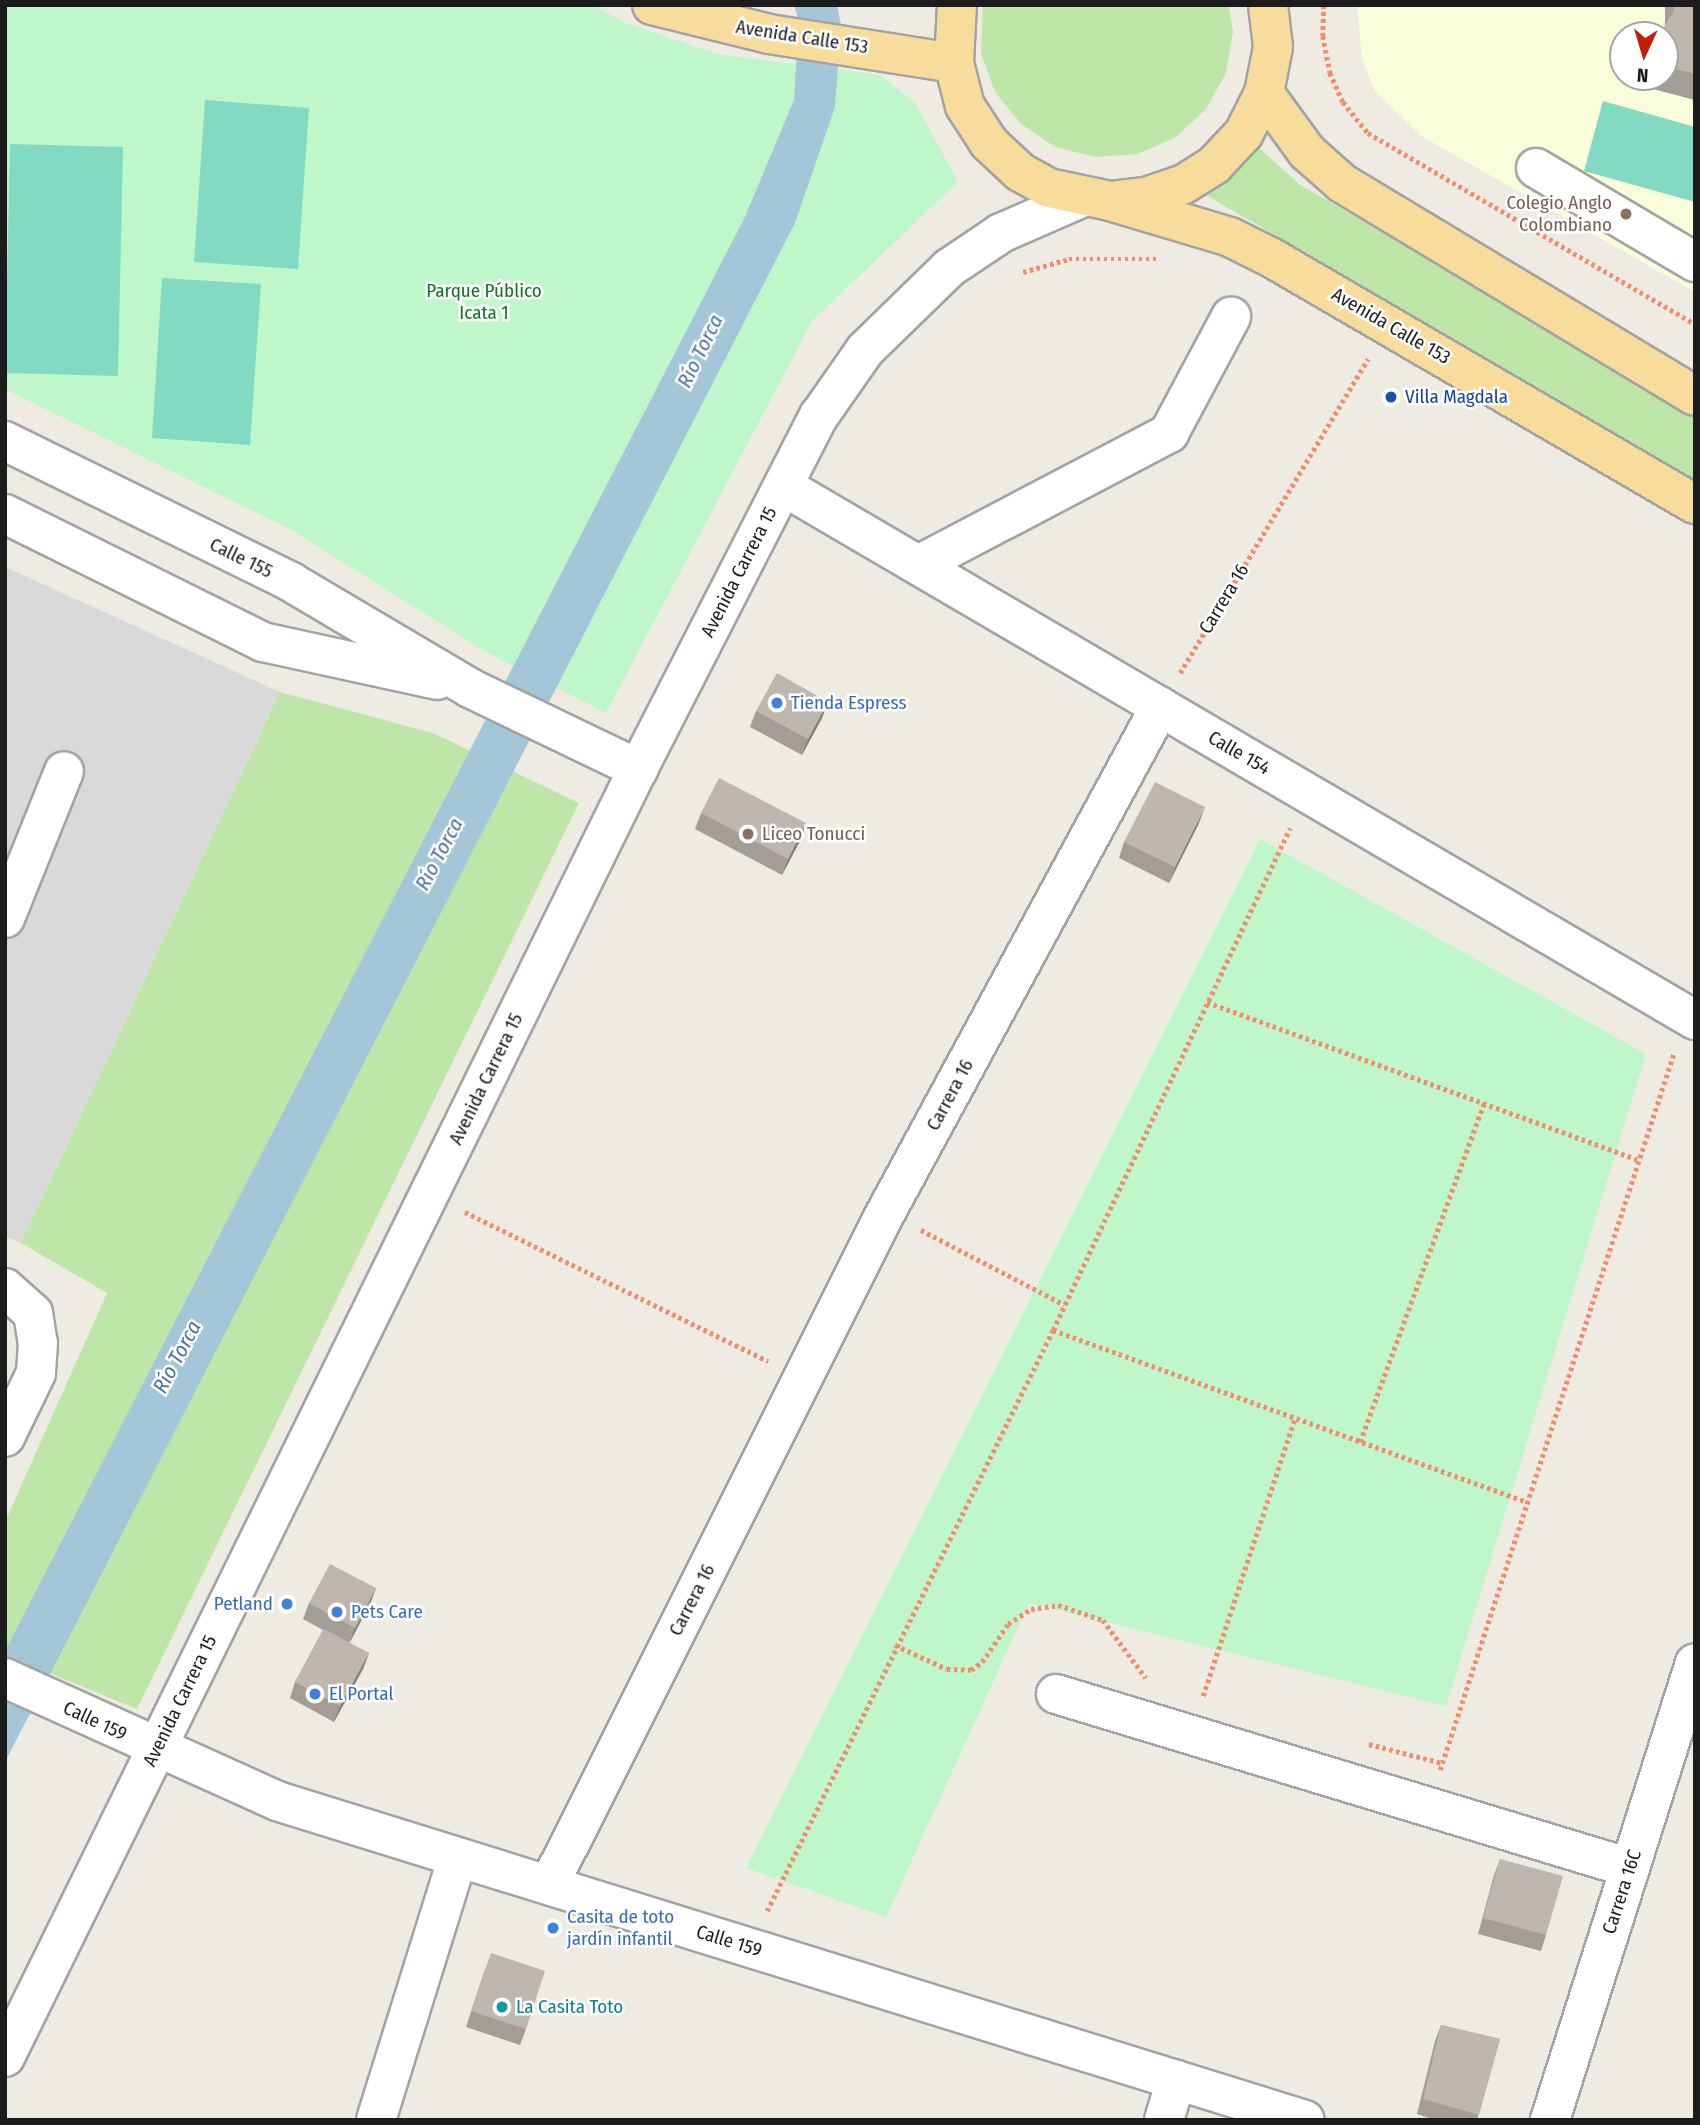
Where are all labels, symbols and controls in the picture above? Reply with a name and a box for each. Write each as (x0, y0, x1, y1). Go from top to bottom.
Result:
street label: Avenida Calle 153 (734, 15, 870, 59)
north arrow (1609, 21, 1679, 91)
text: N (1636, 64, 1649, 87)
place label: Colegio Anglo Colombiano (1506, 192, 1612, 236)
marker: Colegio Anglo Colombiano (1618, 206, 1634, 222)
park label: Parque Público Icata 1 (426, 280, 542, 324)
street label: Avenida Calle 153 (1328, 283, 1454, 369)
water label: Río Torca (672, 310, 728, 392)
place label: Villa Magdala (1405, 386, 1508, 408)
marker: Villa Magdala (1383, 389, 1399, 405)
street label: Avenida Carrera 15 (696, 503, 782, 641)
street label: Calle 155 (206, 533, 276, 583)
street label: Carrera 16 (1194, 560, 1254, 638)
place label: Tienda Espress (791, 692, 907, 714)
marker: Tienda Espress (769, 695, 785, 711)
street label: Calle 154 (1204, 726, 1274, 780)
water label: Río Torca (410, 814, 468, 894)
place label: Liceo Tonucci (762, 823, 865, 845)
marker: Liceo Tonucci (740, 826, 756, 842)
street label: Avenida Carrera 15 (444, 1010, 528, 1148)
street label: Carrera 16 (922, 1055, 978, 1135)
water label: Río Torca (148, 1317, 206, 1397)
street label: Carrera 16 (664, 1560, 720, 1640)
place label: Petland (214, 1593, 273, 1615)
marker: Petland (279, 1596, 295, 1612)
place label: Pets Care (351, 1601, 423, 1623)
marker: Pets Care (329, 1604, 345, 1620)
street label: Avenida Carrera 15 (138, 1632, 222, 1770)
place label: El Portal (329, 1683, 393, 1705)
marker: El Portal (307, 1686, 323, 1702)
street label: Calle 159 (60, 1696, 130, 1746)
street label: Carrera 16C (1598, 1847, 1646, 1937)
place label: Casita de toto jardín infantil (567, 1906, 674, 1950)
marker: Casita de toto jardín infantil (545, 1920, 561, 1936)
street label: Calle 159 (693, 1920, 765, 1962)
place label: La Casita Toto (516, 1996, 623, 2018)
marker: La Casita Toto (494, 1999, 510, 2015)

